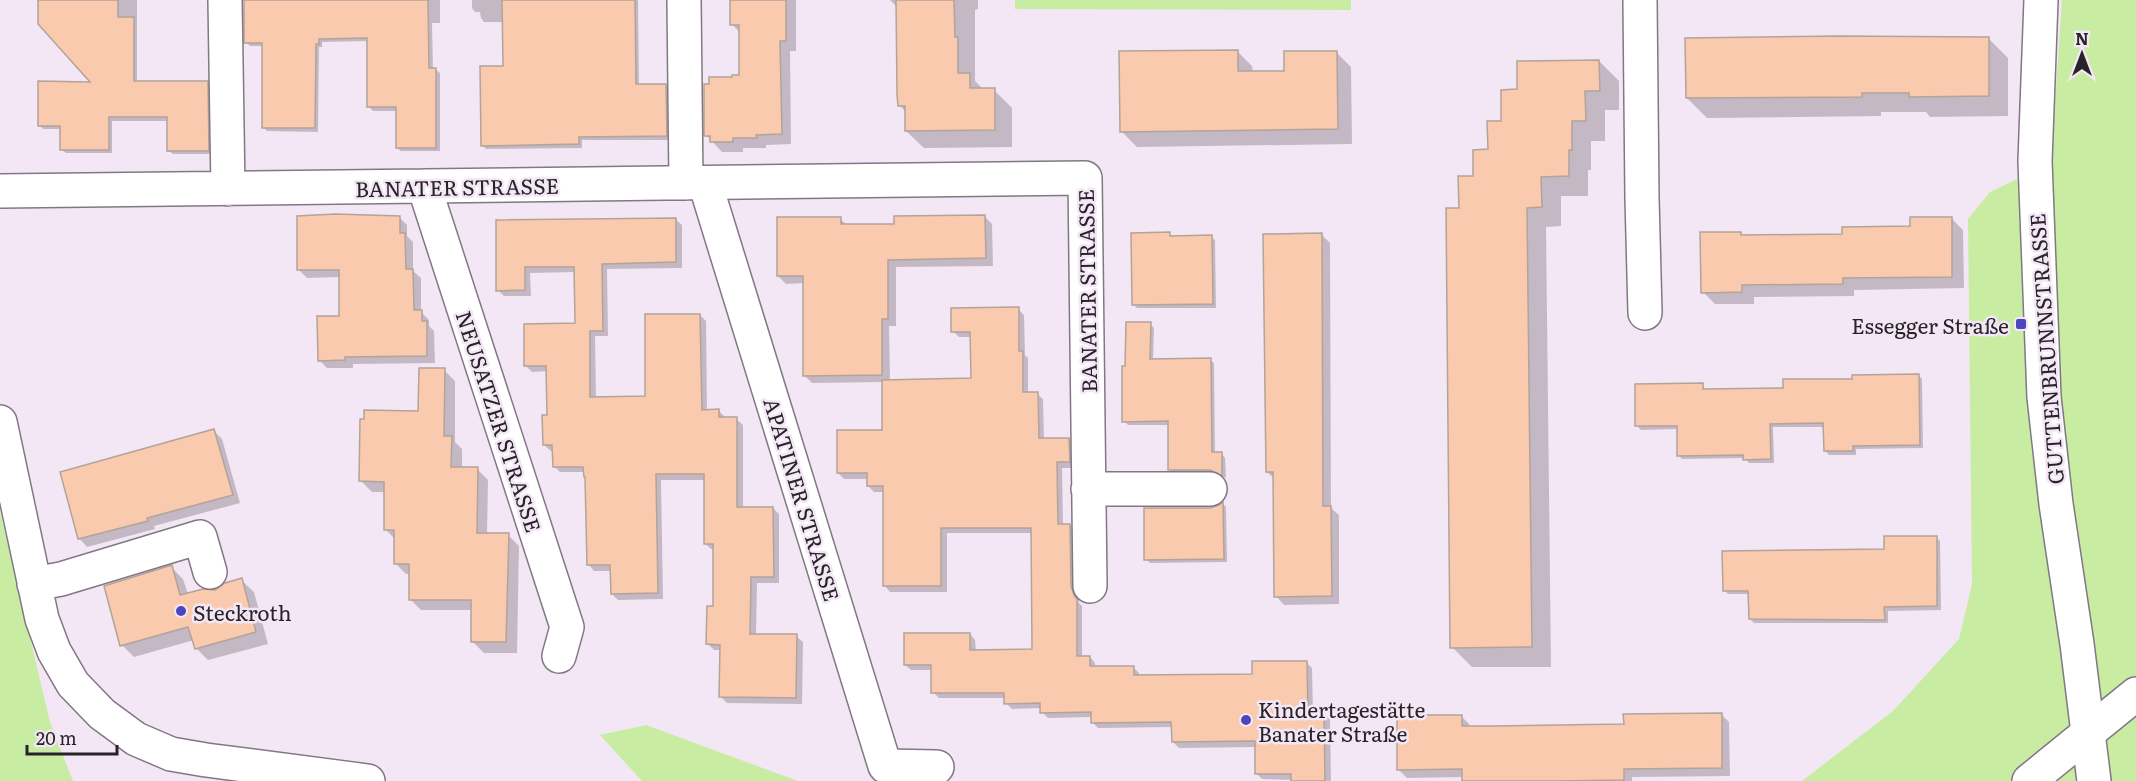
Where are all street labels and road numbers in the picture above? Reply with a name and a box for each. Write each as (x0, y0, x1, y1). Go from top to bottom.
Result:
street label: BANATER STRASSE (355, 169, 559, 203)
street label: BANATER STRASSE (1069, 189, 1103, 393)
street label: GUTTENBRUNNSTRASSE (2020, 213, 2070, 485)
street label: NEUSATZER STRASSE (449, 306, 551, 536)
street label: APATINER STRASSE (757, 393, 849, 605)

